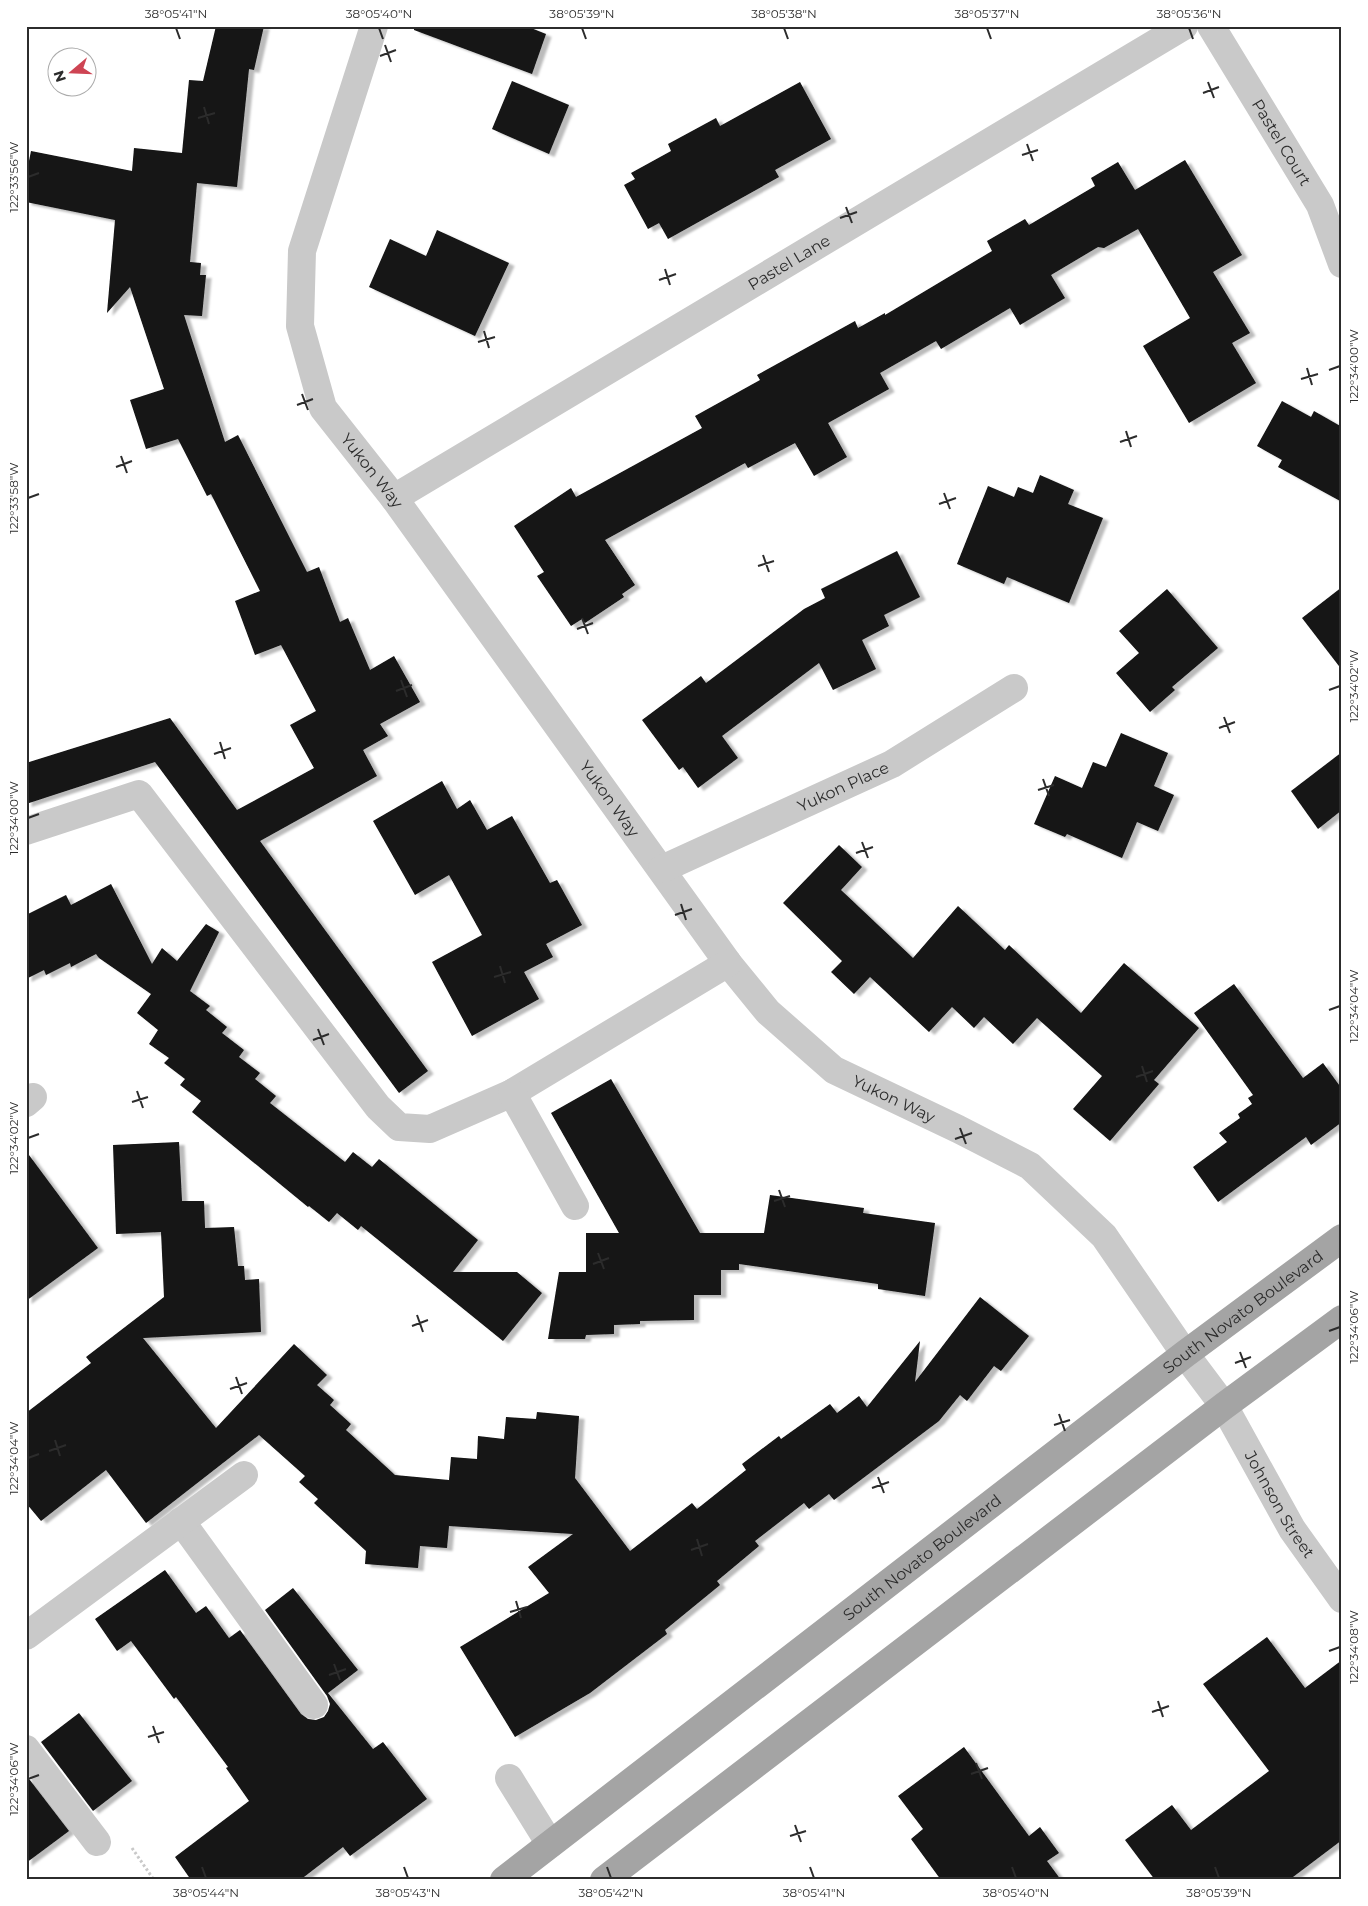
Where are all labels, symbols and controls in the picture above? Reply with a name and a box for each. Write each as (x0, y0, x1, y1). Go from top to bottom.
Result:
text: 38°05'41"N (145, 6, 207, 21)
text: 38°05'40"N (346, 6, 412, 21)
text: 38°05'39"N (549, 6, 615, 21)
text: 38°05'38"N (751, 6, 817, 21)
text: 38°05'37"N (954, 6, 1020, 21)
text: 38°05'36"N (1156, 6, 1222, 21)
north arrow (48, 48, 98, 98)
text: N (49, 68, 70, 85)
street label: Pastel Court (1248, 95, 1316, 189)
text: 122°33'56"W (6, 142, 21, 212)
street label: Pastel Lane (744, 230, 833, 294)
text: 122°34'00"W (1346, 329, 1361, 403)
street label: Yukon Way (337, 429, 408, 512)
text: 122°33'58"W (6, 462, 21, 534)
text: 122°34'02"W (1346, 650, 1361, 722)
street label: Yukon Way (576, 757, 644, 841)
street label: Yukon Place (794, 757, 892, 815)
text: 122°34'00"W (6, 781, 21, 855)
text: 122°34'04"W (1346, 969, 1361, 1043)
street label: Yukon Way (849, 1071, 939, 1126)
text: 122°34'02"W (6, 1102, 21, 1174)
street label: South Novato Boulevard (1159, 1246, 1327, 1377)
text: 122°34'06"W (1346, 1290, 1361, 1364)
text: 122°34'04"W (6, 1421, 21, 1495)
street label: Johnson Street (1241, 1446, 1319, 1562)
street label: South Novato Boulevard (839, 1490, 1005, 1624)
text: 122°34'08"W (1346, 1610, 1361, 1684)
text: 122°34'06"W (6, 1742, 21, 1816)
text: 38°05'44"N (173, 1885, 239, 1900)
text: 38°05'43"N (376, 1885, 440, 1900)
text: 38°05'42"N (578, 1885, 644, 1900)
text: 38°05'41"N (783, 1885, 845, 1900)
text: 38°05'40"N (983, 1885, 1049, 1900)
text: 38°05'39"N (1186, 1885, 1252, 1900)

